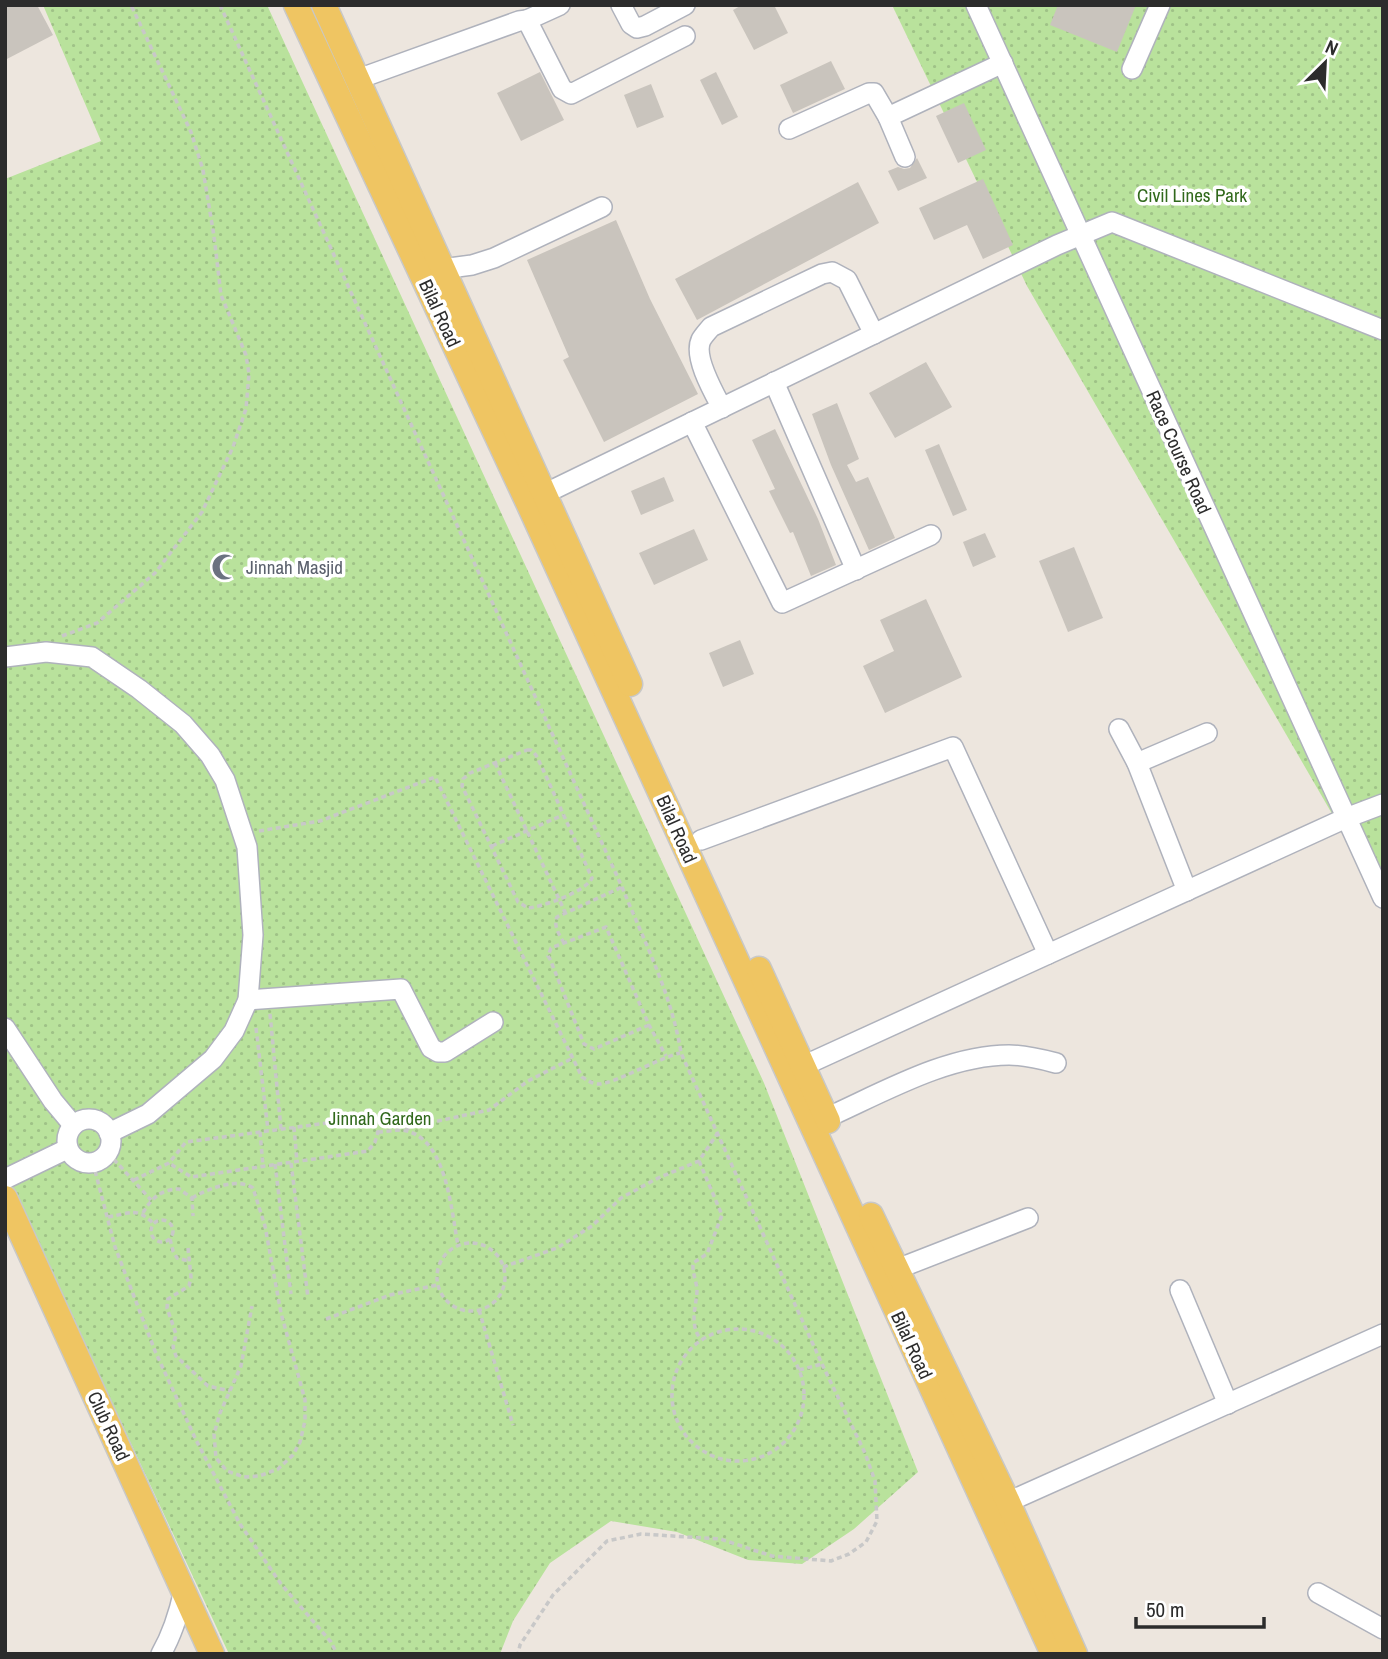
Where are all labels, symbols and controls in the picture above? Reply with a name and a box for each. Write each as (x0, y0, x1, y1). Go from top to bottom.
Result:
north arrow (1290, 28, 1360, 98)
text: N (1321, 33, 1342, 62)
park label: Civil Lines Park (1137, 182, 1247, 208)
street label: Bilal Road (413, 275, 467, 351)
street label: Race Course Road (1140, 386, 1218, 518)
mosque icon: Jinnah Masjid (210, 552, 240, 582)
place label: Jinnah Masjid (246, 554, 343, 580)
street label: Bilal Road (651, 791, 703, 867)
park label: Jinnah Garden (328, 1105, 432, 1131)
street label: Bilal Road (885, 1307, 939, 1383)
street label: Club Road (82, 1387, 136, 1465)
scale bar (1136, 1586, 1264, 1630)
text: 50 m (1146, 1595, 1184, 1624)

